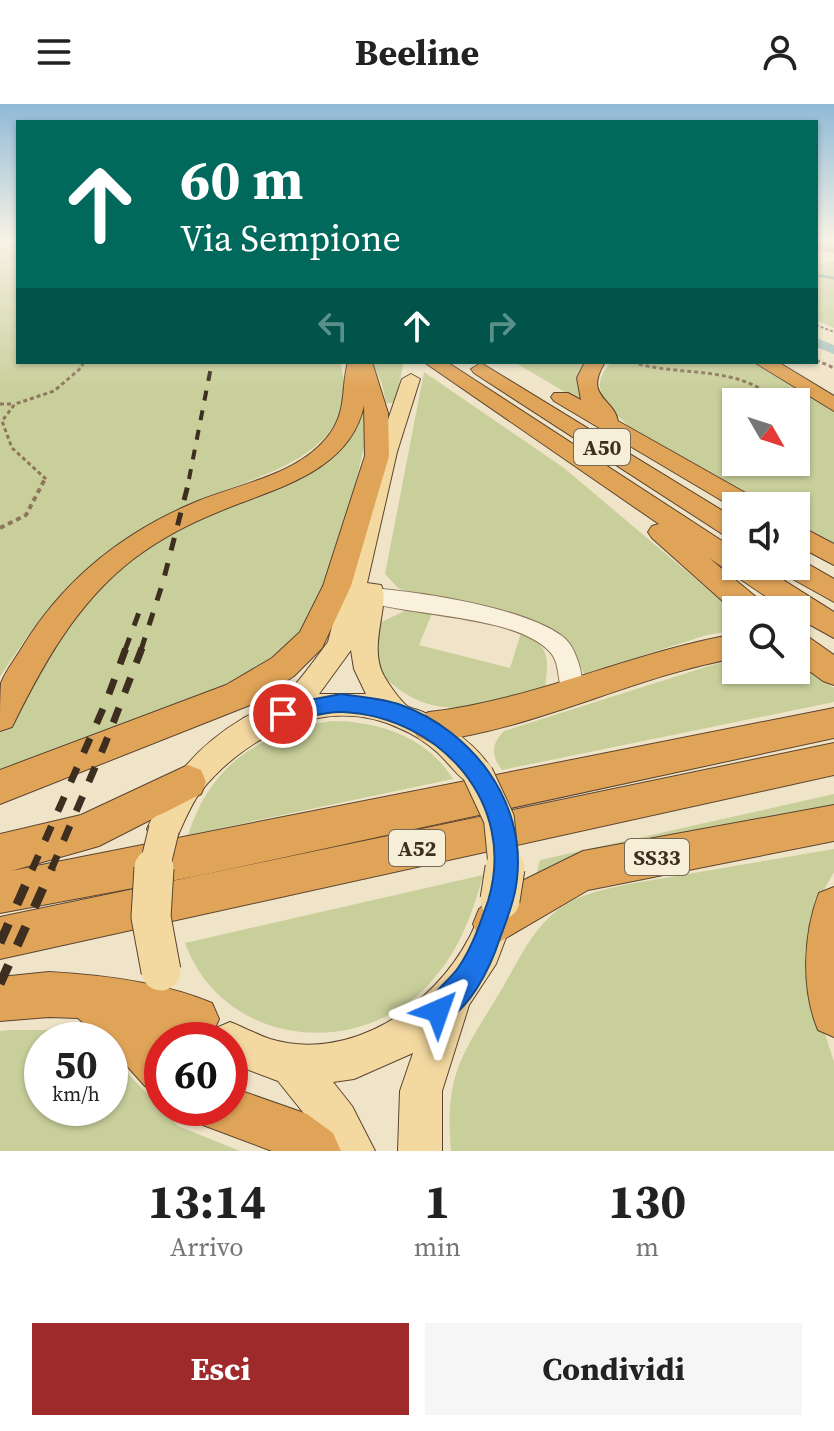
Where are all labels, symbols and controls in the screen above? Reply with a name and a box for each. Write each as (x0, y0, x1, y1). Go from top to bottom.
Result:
text: Beeline (355, 28, 479, 77)
icon: menu (32, 30, 76, 74)
icon: person (758, 30, 802, 74)
text: 60 m (180, 141, 303, 218)
icon: ahead (48, 152, 152, 256)
text: Via Sempione (180, 214, 401, 263)
icon: left (311, 304, 355, 348)
icon: ahead (395, 304, 439, 348)
icon: right (479, 304, 523, 348)
north arrow (722, 388, 810, 476)
map controls (722, 388, 810, 684)
road number: A50 (574, 429, 630, 465)
button: sound (722, 492, 810, 580)
button: search (722, 596, 810, 684)
pin (249, 680, 317, 748)
icon: arrive (261, 692, 305, 736)
road number: A52 (389, 830, 445, 866)
road number: SS33 (625, 839, 689, 875)
position arrow (396, 969, 480, 1053)
speed limit sign: 60 (144, 1022, 248, 1126)
text: 50 (54, 1037, 98, 1091)
text: km/h (52, 1080, 100, 1108)
text: 13:14 (148, 1168, 266, 1234)
text: 1 (424, 1168, 450, 1234)
text: 130 (608, 1168, 686, 1234)
text: Arrivo (170, 1229, 244, 1265)
text: min (414, 1229, 461, 1265)
text: m (636, 1229, 659, 1265)
button: Esci (32, 1323, 409, 1415)
button: Condividi (425, 1323, 802, 1415)

